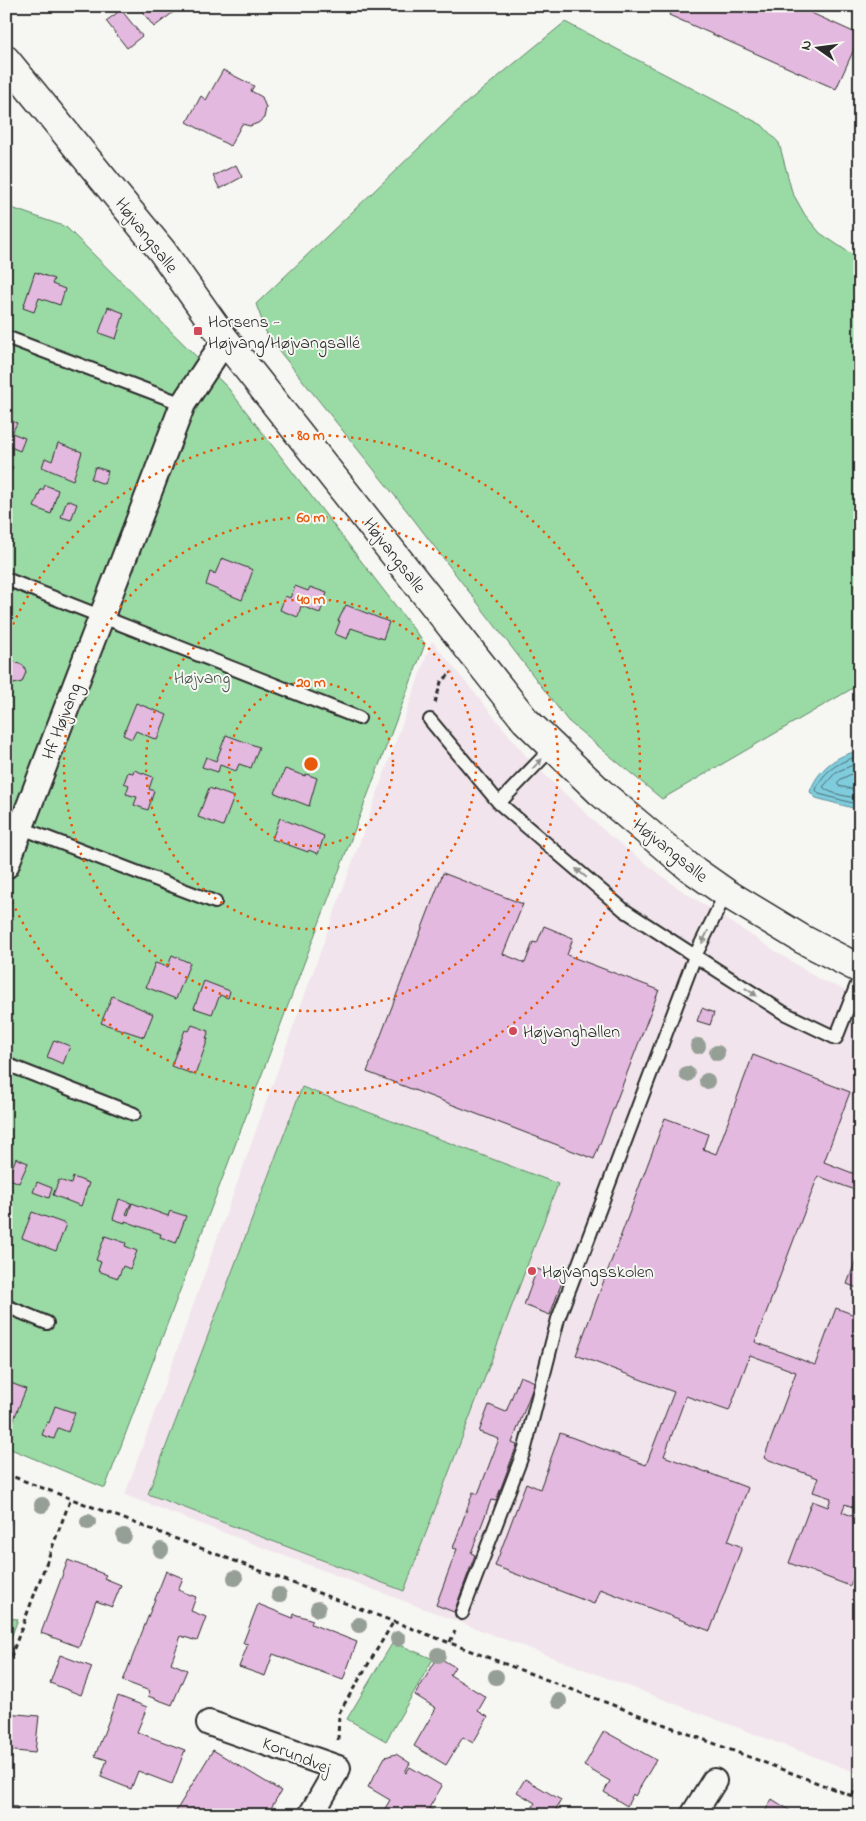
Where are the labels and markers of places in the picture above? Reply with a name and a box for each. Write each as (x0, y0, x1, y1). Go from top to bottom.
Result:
place label: Horsens - Højvang/Højvangsallé (208, 310, 361, 358)
marker: Horsens - Højvang/Højvangsallé (192, 325, 204, 337)
centre of rings (302, 755, 320, 773)
place label: Højvanghallen (523, 1020, 620, 1047)
marker: Højvanghallen (507, 1025, 519, 1037)
place label: Højvangsskolen (542, 1260, 654, 1287)
marker: Højvangsskolen (526, 1265, 538, 1277)

